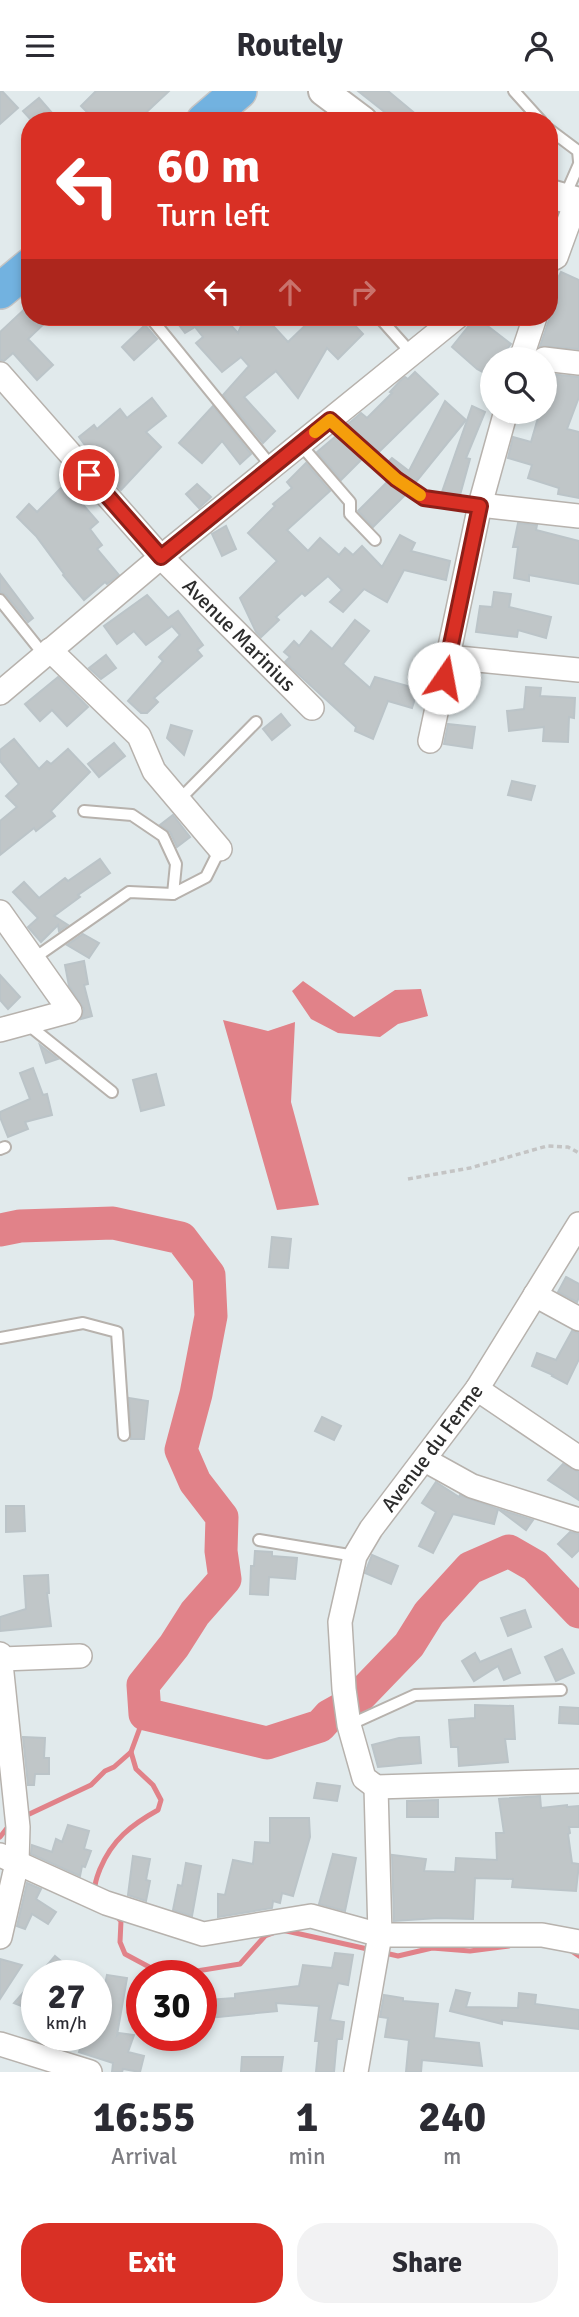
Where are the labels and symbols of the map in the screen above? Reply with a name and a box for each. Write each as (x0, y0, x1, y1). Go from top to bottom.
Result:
pin (59, 445, 119, 505)
street label: Avenue Marinius (177, 573, 301, 697)
position arrow (407, 641, 481, 715)
street label: Avenue du Ferme (375, 1379, 489, 1517)
speed limit sign: 30 (126, 1960, 217, 2051)

